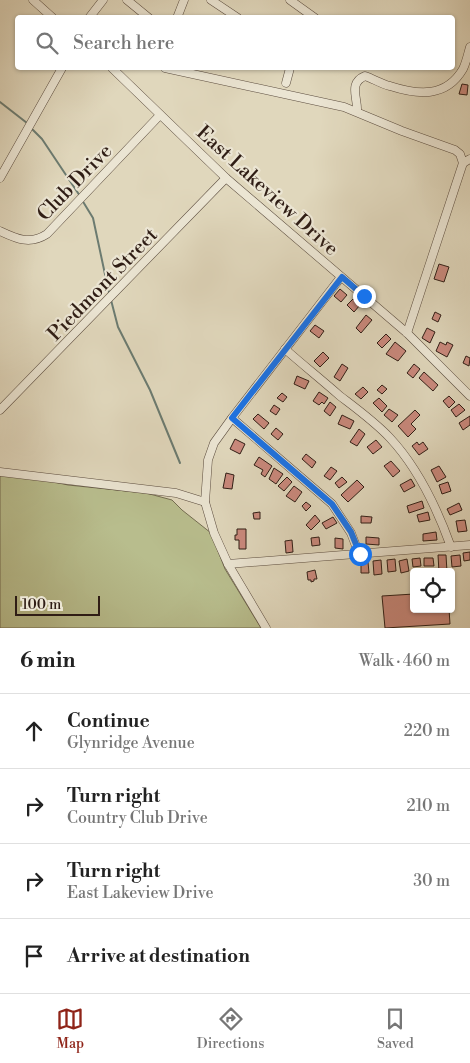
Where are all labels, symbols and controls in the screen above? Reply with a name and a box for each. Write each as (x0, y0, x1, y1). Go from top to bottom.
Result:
search box (15, 15, 455, 70)
icon: search (33, 29, 61, 57)
text: Search here (73, 31, 174, 55)
street label: East Lakeview Drive (191, 121, 343, 262)
street label: Club Drive (32, 139, 118, 227)
street label: Piedmont Street (43, 223, 163, 347)
route end (353, 285, 376, 308)
route start (349, 543, 372, 566)
map controls (410, 568, 455, 613)
button: locate (410, 568, 455, 613)
scale bar (15, 593, 100, 616)
text: 100 m (22, 596, 61, 614)
text: 6 min (20, 648, 75, 674)
text: Walk · 460 m (359, 651, 450, 671)
text: Continue (67, 709, 150, 733)
icon: ahead (20, 717, 48, 745)
text: 220 m (404, 721, 450, 741)
text: Glynridge Avenue (67, 733, 195, 753)
text: Turn right (67, 784, 160, 808)
icon: right (20, 792, 48, 820)
text: 210 m (406, 796, 450, 816)
text: Country Club Drive (67, 808, 208, 828)
text: Turn right (67, 859, 160, 883)
icon: right (20, 867, 48, 895)
text: 30 m (413, 871, 450, 891)
text: East Lakeview Drive (67, 883, 214, 903)
icon: arrive (20, 942, 48, 970)
text: Arrive at destination (67, 944, 250, 968)
tab: Map (56, 1005, 84, 1053)
tab: Directions (197, 1005, 264, 1053)
tab: Saved (377, 1005, 414, 1053)

